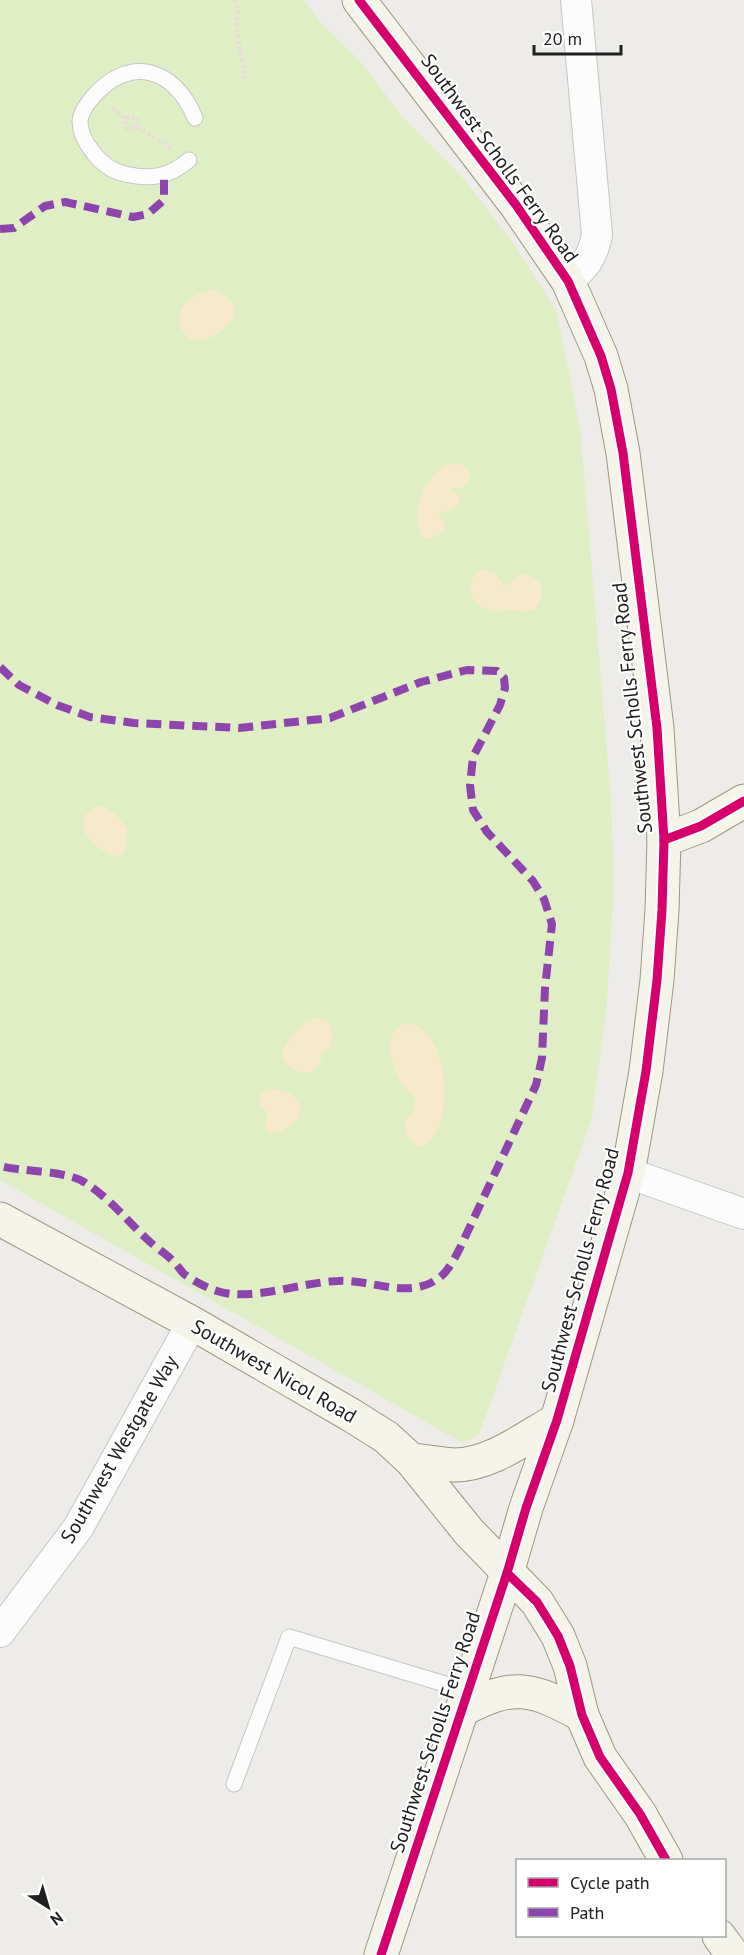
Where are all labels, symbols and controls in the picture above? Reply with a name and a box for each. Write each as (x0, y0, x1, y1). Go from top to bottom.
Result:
scale bar (534, 18, 621, 56)
text: 20 m (543, 27, 582, 50)
street label: Southwest Scholls Ferry Road (415, 48, 585, 268)
street label: Southwest Scholls Ferry Road (606, 581, 658, 835)
street label: Southwest Scholls Ferry Road (535, 1145, 625, 1395)
street label: Southwest Nicol Road (187, 1313, 361, 1429)
street label: Southwest Westgate Way (55, 1350, 184, 1548)
street label: Southwest Scholls Ferry Road (384, 1608, 486, 1856)
legend (516, 1859, 726, 1937)
text: Cycle path (570, 1871, 650, 1894)
north arrow (18, 1877, 78, 1937)
text: Path (570, 1901, 604, 1924)
text: N (47, 1908, 67, 1930)

